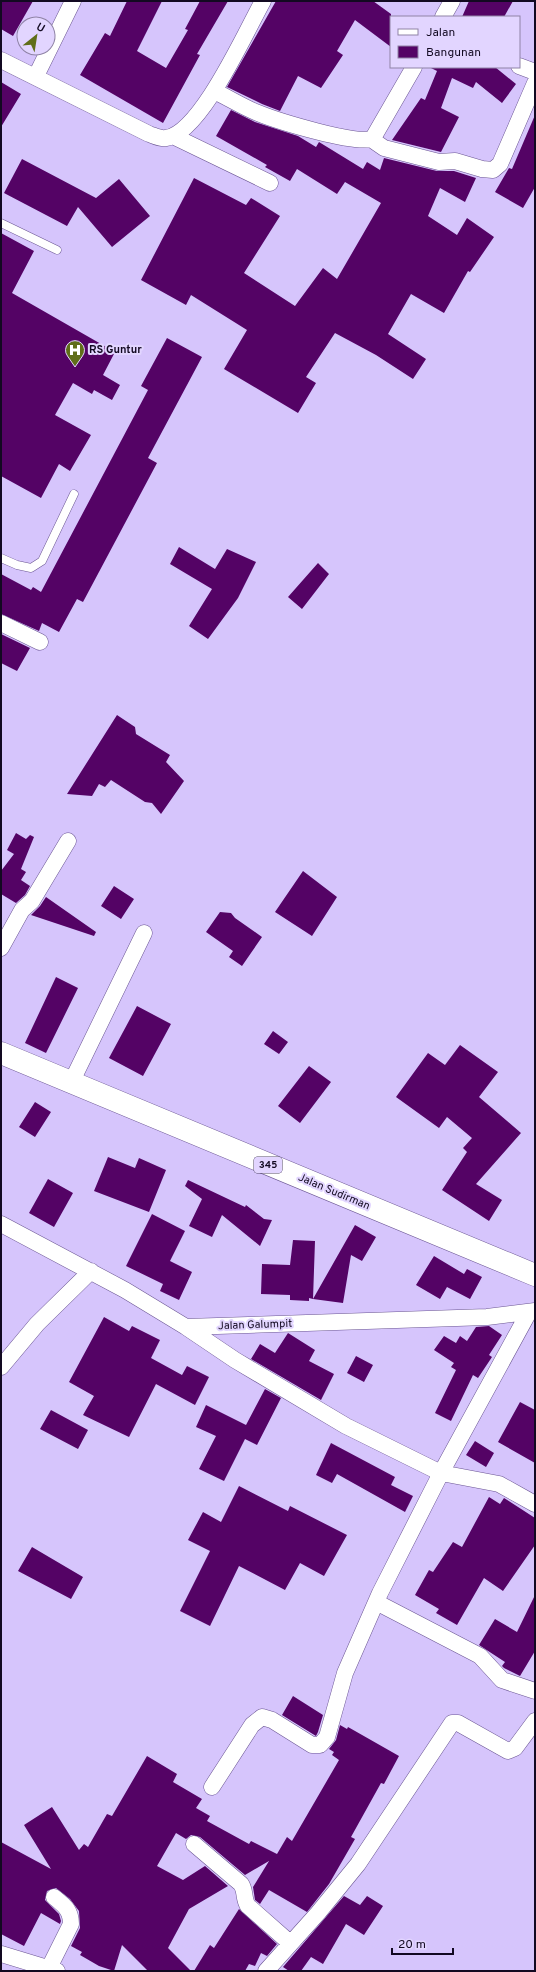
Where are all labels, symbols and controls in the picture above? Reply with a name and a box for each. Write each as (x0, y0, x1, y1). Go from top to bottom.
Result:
north arrow (16, 16, 56, 56)
legend (390, 16, 520, 68)
text: U (34, 20, 47, 36)
text: Jalan (426, 25, 455, 41)
text: Bangunan (426, 45, 481, 61)
hospital icon: RS Guntur (64, 339, 86, 367)
place label: RS Guntur (89, 343, 142, 357)
road number: 345 (254, 1157, 282, 1173)
street label: Jalan Sudirman (296, 1171, 372, 1213)
street label: Jalan Galumpit (218, 1317, 292, 1333)
scale bar (392, 1930, 453, 1956)
text: 20 m (398, 1937, 426, 1953)

